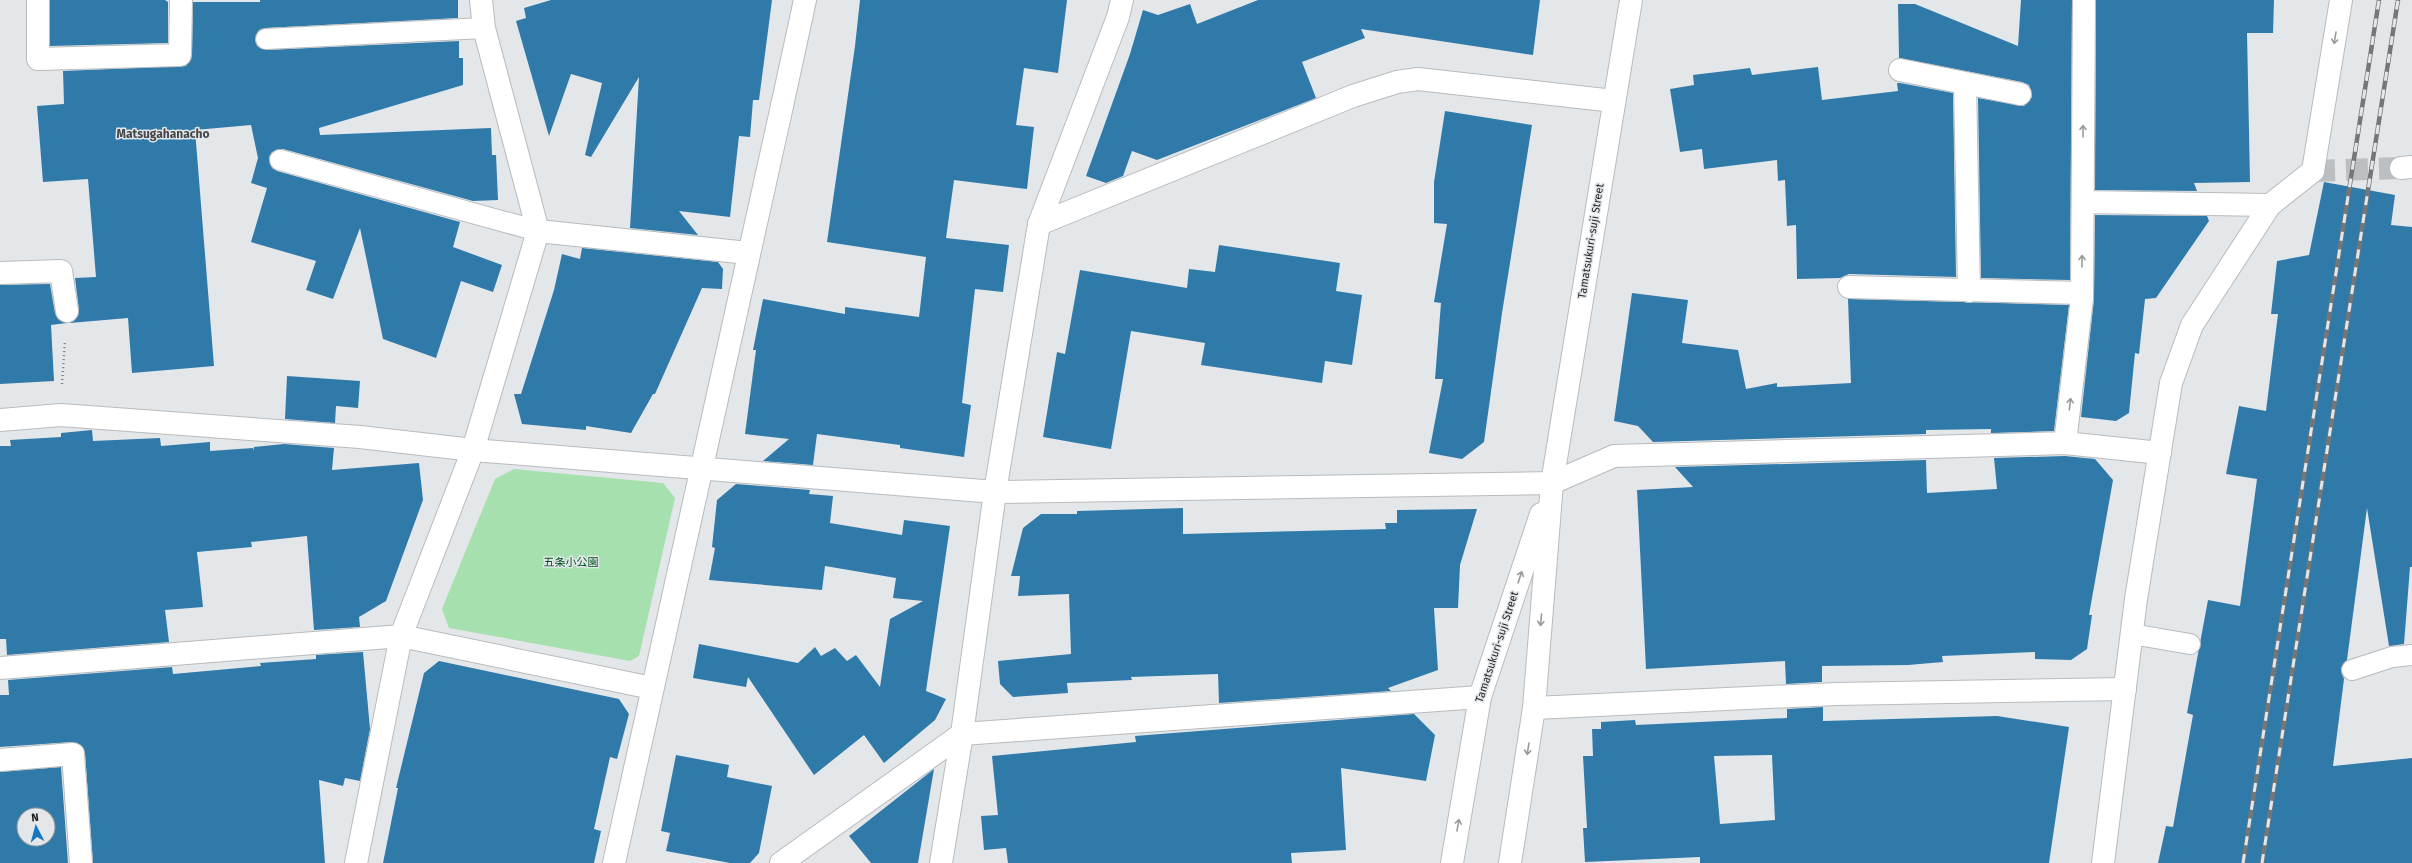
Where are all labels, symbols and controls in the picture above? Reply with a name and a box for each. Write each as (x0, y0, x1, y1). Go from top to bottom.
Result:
one-way arrow (2331, 32, 2339, 45)
one-way arrow (2079, 125, 2087, 138)
district label: Matsugahanacho (117, 127, 209, 141)
street label: Tamatsukuri-suji Street (1575, 183, 1607, 299)
one-way arrow (2078, 255, 2086, 268)
one-way arrow (2066, 398, 2073, 411)
park label: 五条小公園 (544, 556, 599, 569)
one-way arrow (1517, 571, 1524, 584)
street label: Tamatsukuri-suji Street (1473, 590, 1521, 704)
one-way arrow (1537, 613, 1544, 626)
one-way arrow (1524, 742, 1532, 755)
north arrow (16, 807, 56, 847)
text: N (31, 811, 39, 824)
one-way arrow (1454, 818, 1462, 831)

